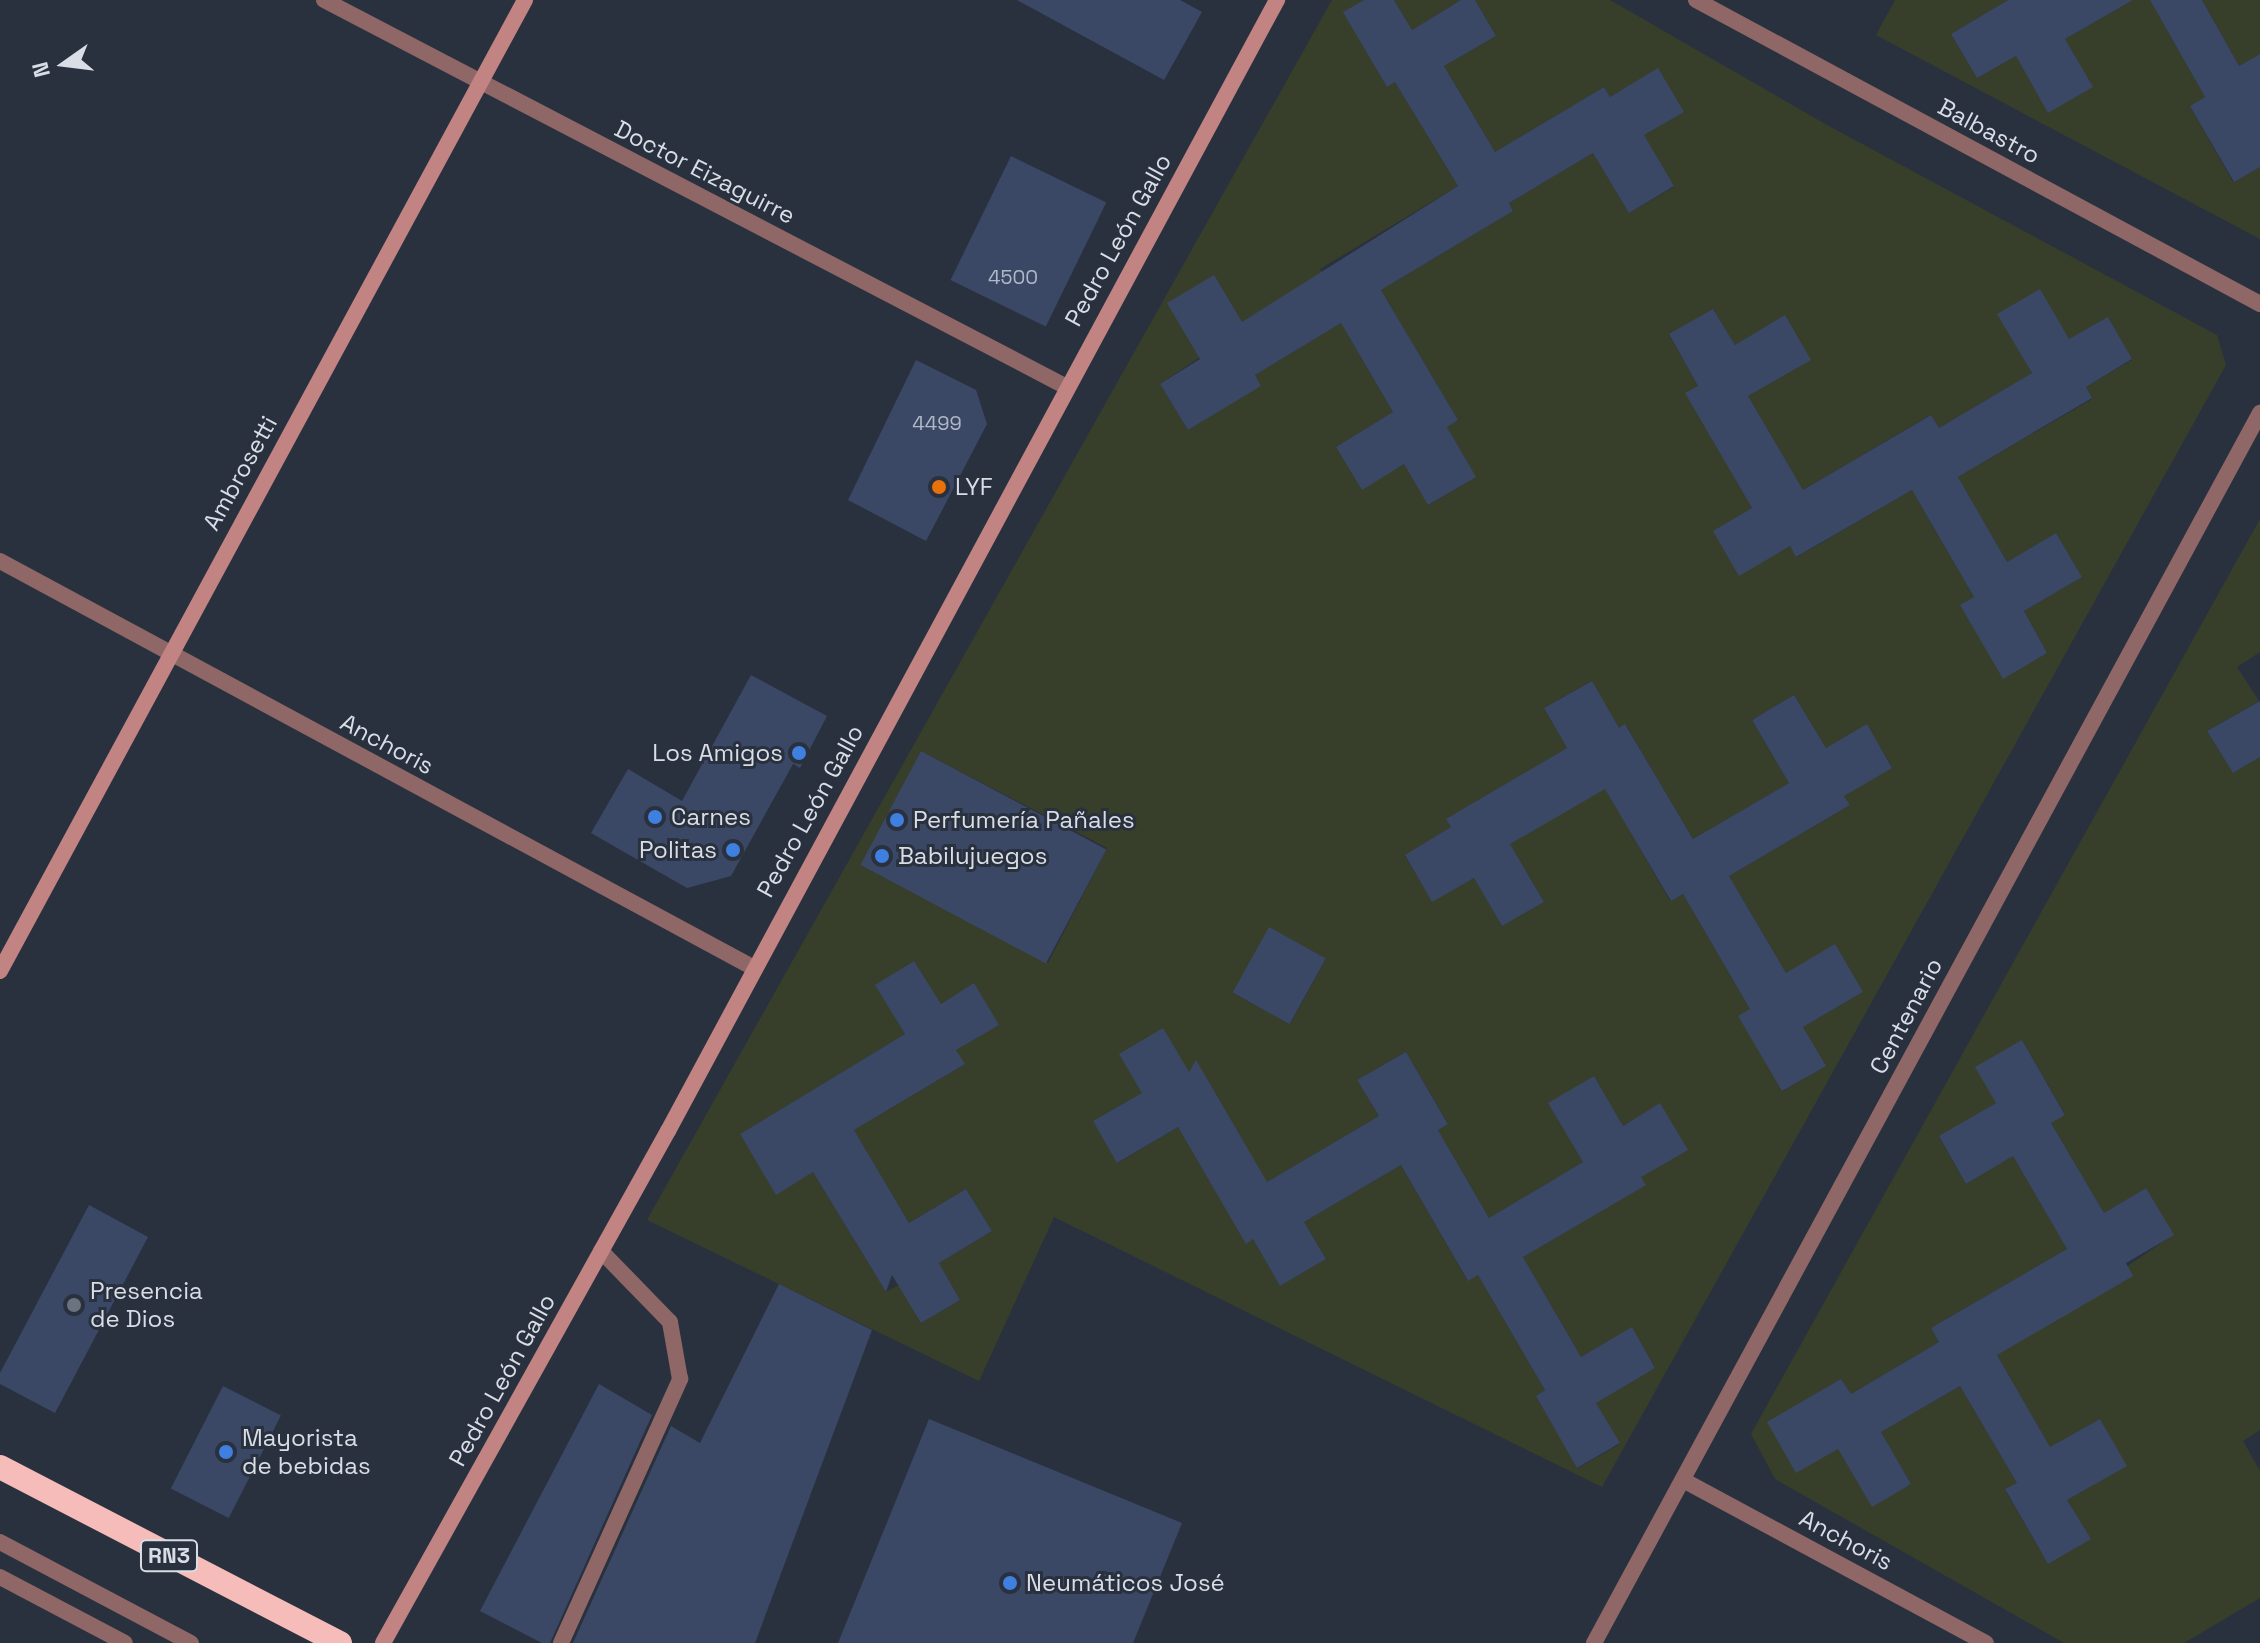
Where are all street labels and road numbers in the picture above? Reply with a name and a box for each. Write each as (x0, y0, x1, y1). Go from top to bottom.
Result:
street label: Balbastro (1933, 92, 2045, 170)
street label: Doctor Eizaguirre (610, 114, 800, 230)
street label: Pedro León Gallo (1059, 149, 1177, 331)
street label: Ambrosetti (197, 411, 283, 535)
street label: Anchoris (336, 708, 438, 780)
street label: Pedro León Gallo (751, 720, 869, 902)
street label: Centenario (1863, 953, 1949, 1079)
street label: Pedro León Gallo (443, 1289, 561, 1471)
street label: Anchoris (1795, 1504, 1897, 1576)
road number: RN3 (139, 1538, 199, 1574)

